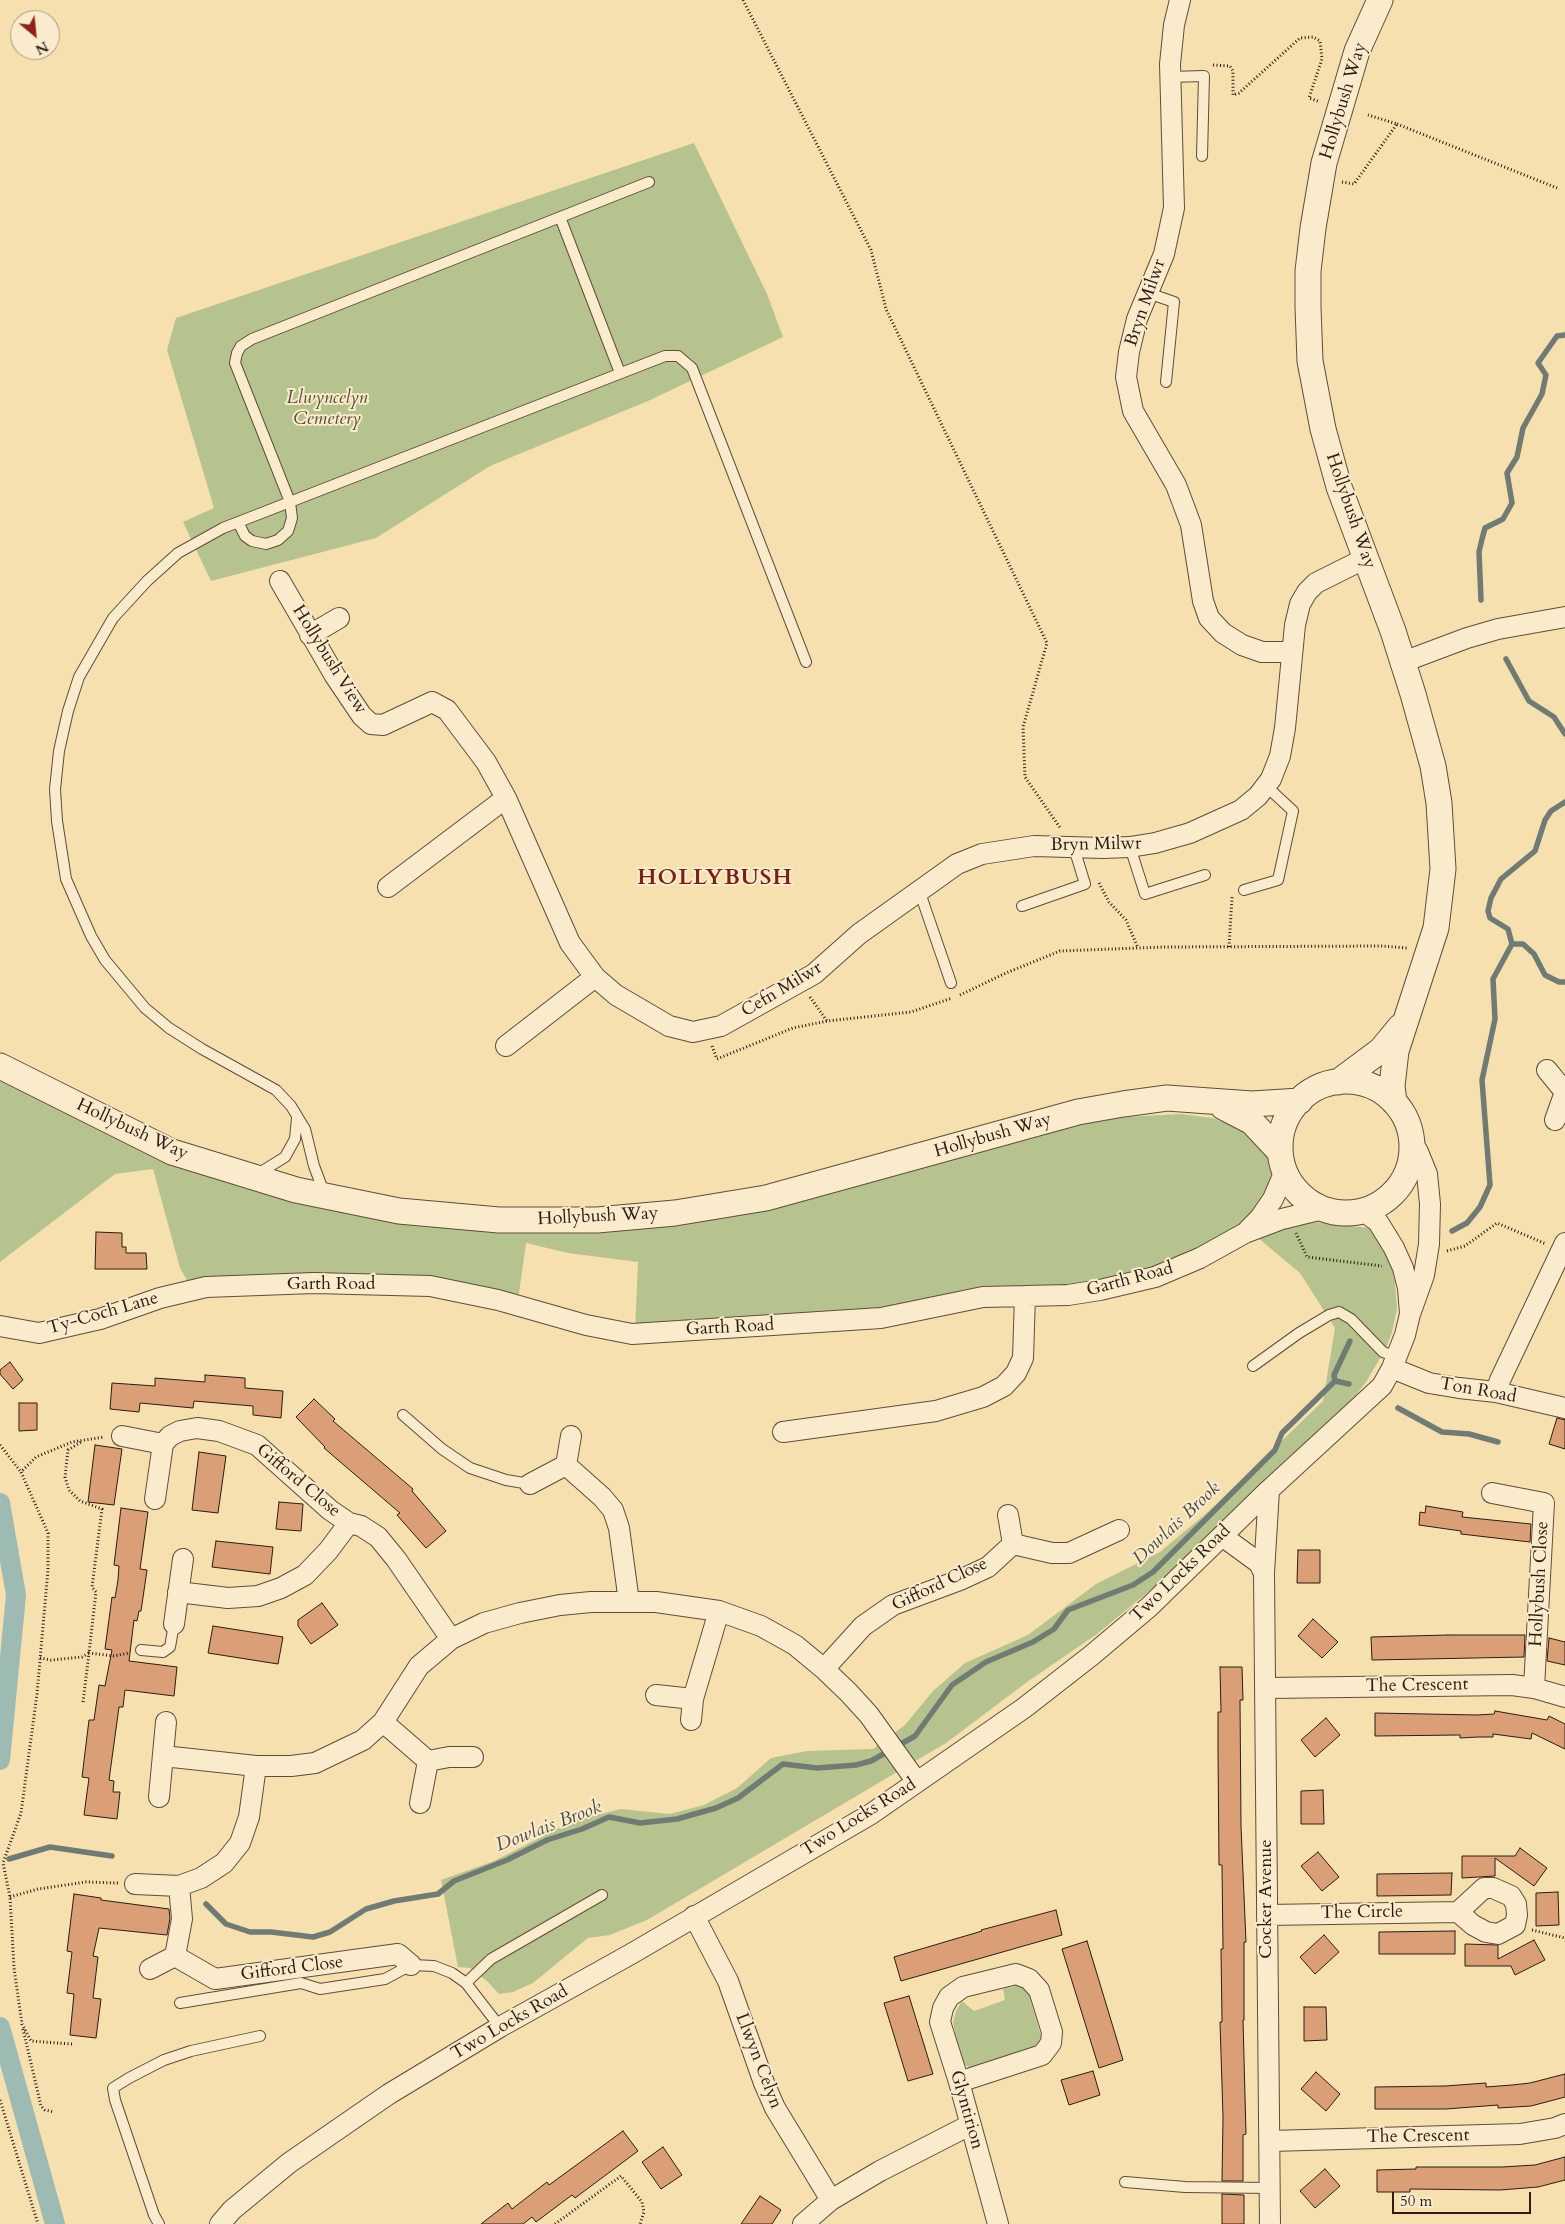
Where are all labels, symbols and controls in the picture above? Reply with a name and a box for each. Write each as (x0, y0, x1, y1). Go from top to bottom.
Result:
north arrow (10, 10, 60, 60)
text: N (32, 37, 52, 59)
street label: Hollybush Way (1316, 40, 1372, 162)
street label: Bryn Milwr (1121, 256, 1171, 350)
park label: Llwyncelyn Cemetery (287, 388, 367, 430)
street label: Hollybush Way (1320, 450, 1380, 572)
street label: Hollybush View (287, 601, 371, 719)
street label: Bryn Milwr (1050, 833, 1142, 857)
district label: HOLLYBUSH (636, 866, 794, 892)
street label: Cefn Milwr (738, 958, 826, 1022)
street label: Hollybush Way (73, 1095, 191, 1165)
street label: Hollybush Way (932, 1109, 1054, 1163)
street label: Hollybush Way (537, 1203, 659, 1231)
street label: Garth Road (1084, 1258, 1176, 1302)
street label: Garth Road (287, 1274, 375, 1296)
street label: Ty-Coch Lane (45, 1288, 161, 1340)
street label: Garth Road (685, 1315, 775, 1341)
street label: Ton Road (1438, 1374, 1518, 1408)
street label: Gifford Close (252, 1440, 344, 1522)
water label: Dowlais Brook (1128, 1478, 1226, 1570)
street label: Two Locks Road (1126, 1521, 1236, 1627)
street label: Hollybush Close (1526, 1521, 1554, 1647)
street label: Gifford Close (889, 1553, 991, 1617)
street label: The Crescent (1365, 1674, 1469, 1698)
street label: Two Locks Road (798, 1774, 920, 1862)
water label: Dowlais Brook (493, 1796, 605, 1858)
street label: Cocker Avenue (1256, 1839, 1278, 1959)
street label: The Circle (1321, 1901, 1403, 1925)
street label: Gifford Close (240, 1952, 344, 1986)
street label: Two Locks Road (448, 1981, 572, 2065)
street label: Llwyn Celyn (730, 2010, 786, 2112)
street label: Glyntirion (944, 2068, 988, 2152)
street label: The Crescent (1366, 2125, 1470, 2149)
scale bar (1395, 2182, 1534, 2214)
text: 50 m (1400, 2191, 1432, 2211)

